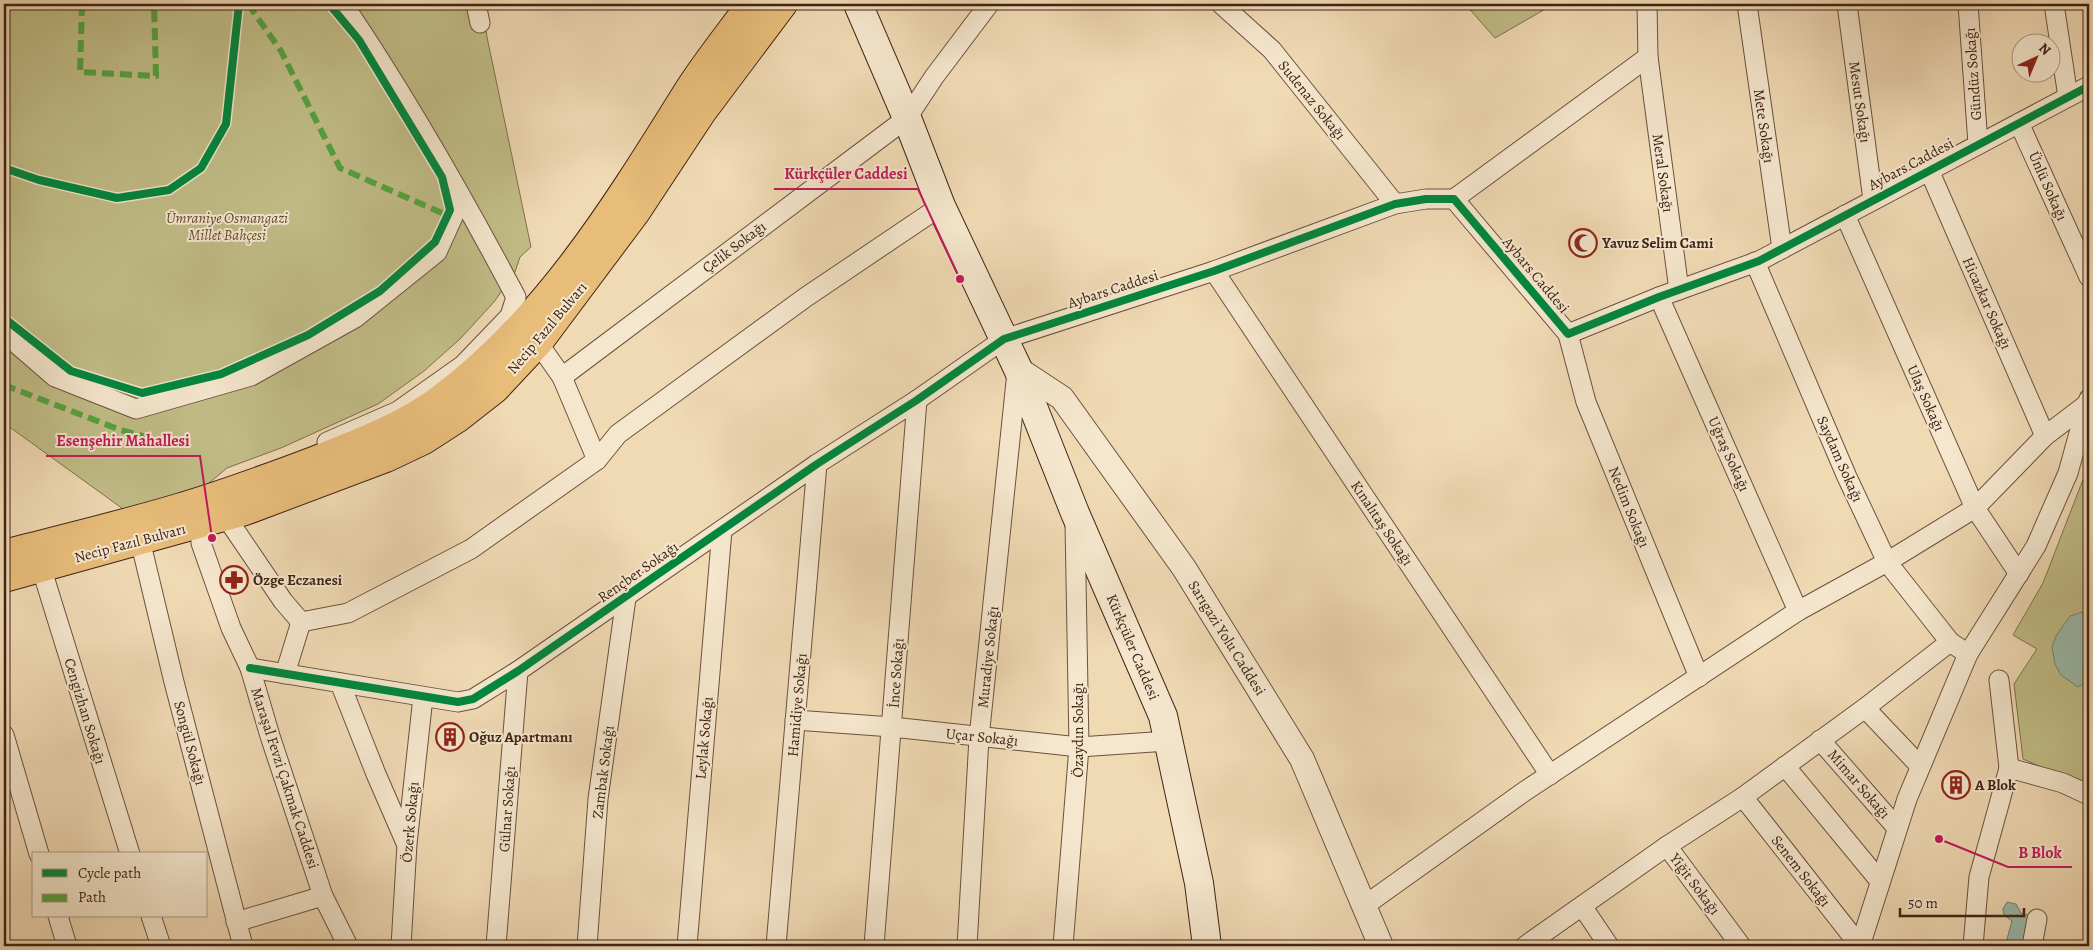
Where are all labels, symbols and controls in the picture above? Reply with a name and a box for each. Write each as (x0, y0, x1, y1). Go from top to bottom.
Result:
street label: Gündüz Sokağı (1960, 27, 1986, 121)
north arrow (2010, 32, 2060, 82)
text: N (2034, 39, 2055, 59)
street label: Sudenaz Sokağı (1274, 56, 1350, 144)
street label: Mesut Sokağı (1844, 60, 1876, 144)
street label: Mete Sokağı (1749, 88, 1779, 164)
street label: Meral Sokağı (1648, 132, 1678, 214)
street label: Aybars Caddesi (1864, 133, 1957, 195)
street label: Ünlü Sokağı (2024, 148, 2072, 224)
callout: Kürkçüler Caddesi (774, 158, 918, 189)
text: Kürkçüler Caddesi (784, 163, 908, 185)
park label: Ümraniye Osmangazi Millet Bahçesi (166, 208, 288, 245)
street label: Çelik Sokağı (698, 216, 770, 278)
mosque icon: Yavuz Selim Cami (1568, 228, 1598, 258)
street label: Aybars Caddesi (1497, 232, 1574, 317)
place label: Yavuz Selim Cami (1601, 233, 1714, 253)
street label: Hicazkar Sokağı (1958, 254, 2016, 352)
street label: Aybars Caddesi (1064, 265, 1161, 313)
street label: Necip Fazıl Bulvarı (503, 278, 591, 378)
street label: Ulaş Sokağı (1902, 362, 1950, 434)
street label: Uğraş Sokağı (1704, 413, 1754, 495)
street label: Saydam Sokağı (1812, 413, 1868, 505)
callout: Esenşehir Mahallesi (46, 425, 200, 456)
text: Esenşehir Mahallesi (56, 430, 190, 452)
street label: Nedim Sokağı (1604, 463, 1654, 551)
street label: Kınalıtaş Sokağı (1346, 476, 1418, 570)
street label: Necip Fazıl Bulvarı (72, 519, 188, 567)
street label: Rençber Sokağı (594, 537, 682, 607)
pharmacy icon: Özge Eczanesi (219, 565, 249, 595)
place label: Özge Eczanesi (253, 570, 343, 590)
street label: Sarıgazi Yolu Caddesi (1183, 577, 1271, 699)
street label: Kürkçüler Caddesi (1102, 591, 1164, 703)
street label: Muradiye Sokağı (973, 605, 1003, 709)
street label: İnce Sokağı (884, 637, 908, 709)
street label: Hamidiye Sokağı (782, 652, 812, 758)
street label: Cengizhan Sokağı (59, 656, 111, 766)
street label: Özaydın Sokağı (1068, 683, 1088, 777)
street label: Maraşal Fevzi Çakmak Caddesi (246, 685, 324, 871)
street label: Leylak Sokağı (690, 696, 718, 780)
street label: Songül Sokağı (169, 699, 211, 787)
building icon: Oğuz Apartmanı (435, 722, 465, 752)
street label: Uçar Sokağı (945, 723, 1019, 751)
street label: Zambak Sokağı (587, 724, 619, 820)
place label: Oğuz Apartmanı (469, 727, 573, 747)
street label: Mimar Sokağı (1823, 745, 1895, 823)
street label: Gülnar Sokağı (494, 765, 520, 853)
building icon: A Blok (1941, 770, 1971, 800)
place label: A Blok (1974, 775, 2016, 795)
street label: Özerk Sokağı (397, 781, 423, 863)
street label: Senem Sokağı (1767, 831, 1835, 911)
callout: B Blok (2008, 836, 2072, 867)
text: B Blok (2018, 842, 2063, 864)
street label: Yiğit Sokağı (1665, 848, 1725, 919)
legend (32, 852, 208, 918)
text: Cycle path (78, 863, 141, 883)
scale bar (1900, 885, 2024, 917)
text: Path (78, 887, 106, 907)
text: 50 m (1908, 893, 1938, 913)

